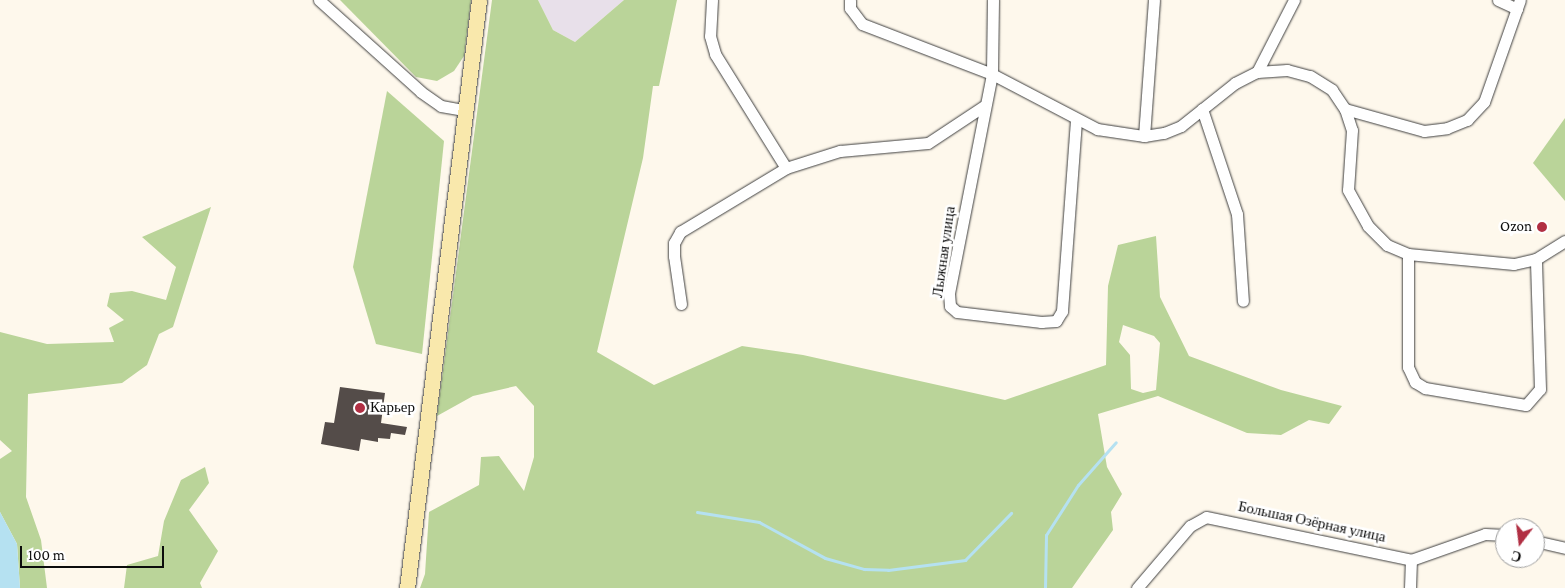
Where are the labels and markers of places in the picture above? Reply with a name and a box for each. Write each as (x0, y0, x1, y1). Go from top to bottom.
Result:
place label: Ozon (1500, 218, 1532, 236)
marker: Ozon (1536, 221, 1548, 233)
place label: Карьер (370, 399, 415, 417)
marker: Карьер (354, 402, 366, 414)

